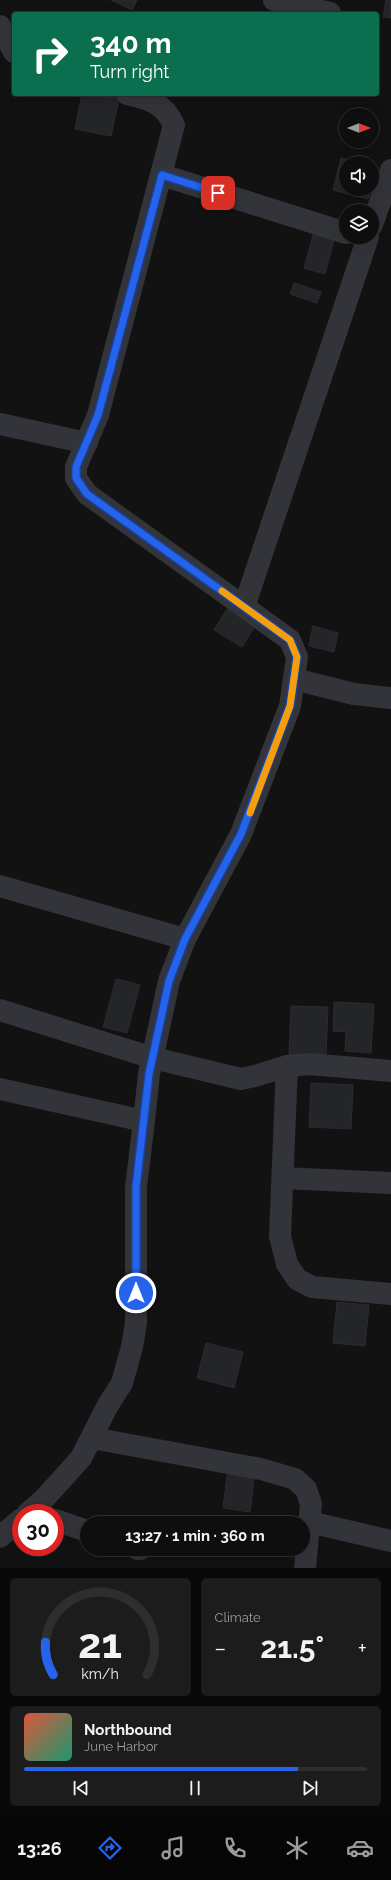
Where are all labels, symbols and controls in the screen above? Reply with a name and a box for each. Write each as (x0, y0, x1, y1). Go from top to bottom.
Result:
text: 340 m (90, 27, 172, 60)
icon: right (24, 28, 76, 80)
text: Turn right (90, 61, 169, 82)
north arrow (339, 108, 379, 148)
map controls (339, 108, 379, 244)
button: sound (339, 156, 379, 196)
pin (201, 176, 235, 210)
icon: arrive (207, 182, 229, 204)
button: layers (339, 204, 379, 244)
position arrow (115, 1272, 157, 1314)
speed limit sign: 30 (12, 1504, 64, 1556)
text: 13:27 · 1 min · 360 m (125, 1527, 265, 1545)
text: Climate (215, 1610, 261, 1625)
text: 21 (78, 1619, 122, 1668)
text: 21.5° (260, 1630, 324, 1665)
text: − (215, 1635, 226, 1661)
text: + (358, 1635, 367, 1661)
text: km/h (81, 1666, 119, 1682)
text: Northbound (84, 1721, 172, 1739)
text: June Harbor (84, 1739, 158, 1754)
icon: previous (70, 1777, 92, 1799)
icon: pause (184, 1777, 206, 1799)
icon: next (299, 1777, 321, 1799)
icon: directions (96, 1834, 124, 1862)
icon: music (159, 1834, 187, 1862)
icon: phone (221, 1834, 249, 1862)
icon: climate (283, 1834, 311, 1862)
icon: car (346, 1834, 374, 1862)
text: 13:26 (17, 1838, 62, 1859)

